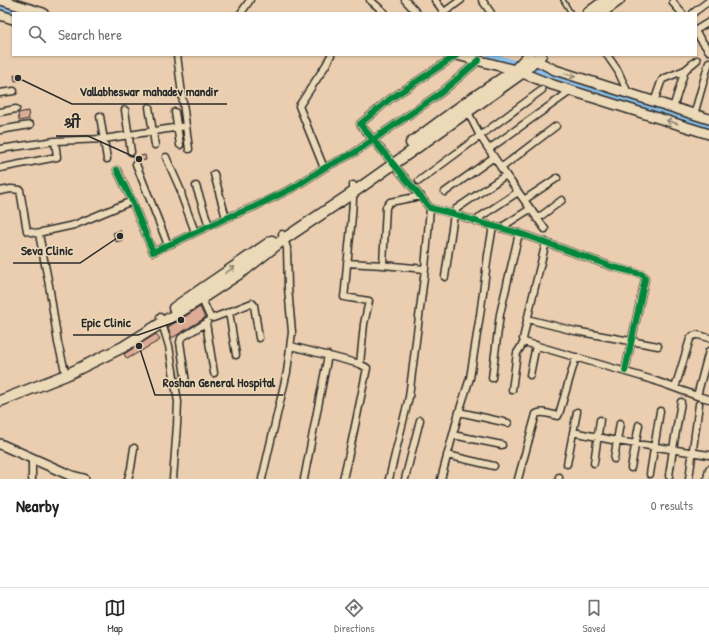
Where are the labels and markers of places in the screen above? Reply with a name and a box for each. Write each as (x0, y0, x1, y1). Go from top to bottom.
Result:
callout: Vallabheswar mahadev mandir (72, 79, 227, 104)
callout: श्री (56, 111, 88, 136)
callout: Seva Clinic (13, 238, 80, 263)
callout: Epic Clinic (73, 310, 138, 335)
callout: Roshan General Hospital (155, 370, 283, 395)

